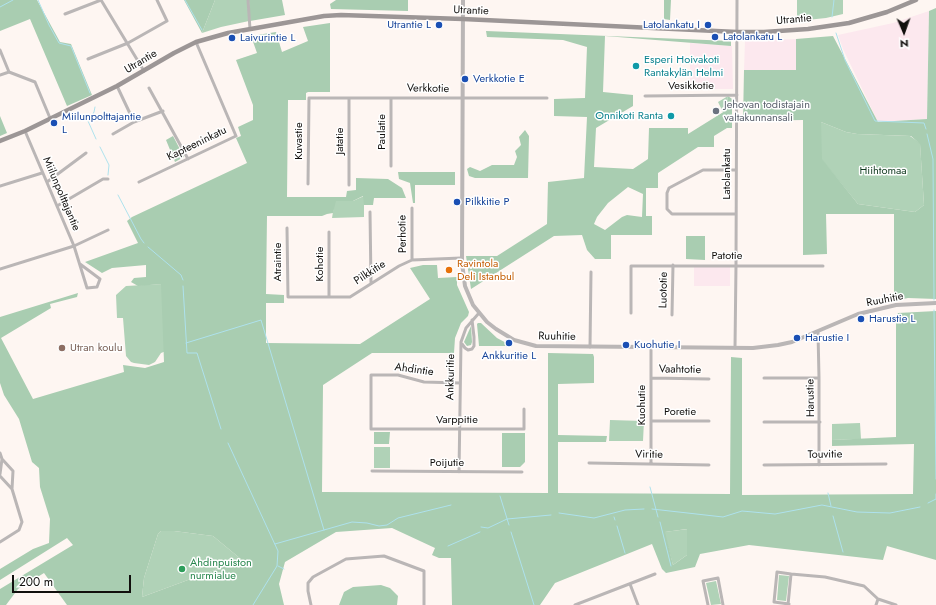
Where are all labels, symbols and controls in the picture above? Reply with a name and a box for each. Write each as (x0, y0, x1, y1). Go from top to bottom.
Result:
street label: Utrantie (453, 4, 489, 18)
street label: Utrantie (776, 12, 812, 28)
north arrow (884, 12, 924, 52)
place label: Utrantie L (387, 18, 431, 32)
place label: Latolankatu I (643, 18, 700, 32)
marker: Utrantie L (434, 20, 444, 30)
marker: Latolankatu I (703, 20, 713, 30)
place label: Latolankatu L (723, 30, 782, 44)
place label: Laivurintie L (240, 31, 296, 45)
marker: Latolankatu L (710, 32, 720, 42)
marker: Laivurintie L (227, 33, 237, 43)
text: N (900, 36, 909, 52)
street label: Utrantie (122, 47, 160, 77)
place label: Esperi Hoivakoti Rantakylän Helmi (644, 53, 723, 79)
marker: Esperi Hoivakoti Rantakylän Helmi (631, 61, 641, 71)
place label: Verkkotie E (473, 72, 525, 86)
marker: Verkkotie E (460, 74, 470, 84)
street label: Vesikkotie (668, 79, 714, 93)
street label: Verkkotie (407, 82, 449, 96)
place label: Jehovan todistajain valtakunnansali (724, 98, 810, 124)
marker: Jehovan todistajain valtakunnansali (711, 106, 721, 116)
place label: Onnikoti Ranta (595, 109, 663, 123)
place label: Miilunpolttajantie L (62, 110, 141, 136)
marker: Onnikoti Ranta (666, 111, 676, 121)
street label: Paulatie (375, 114, 389, 150)
marker: Miilunpolttajantie L (49, 118, 59, 128)
street label: Kuvastie (292, 122, 306, 160)
street label: Kapteeninkatu (165, 124, 229, 164)
street label: Jatatie (333, 127, 347, 155)
street label: Latolankatu (720, 148, 734, 200)
street label: Miilunpolttajantie (39, 155, 83, 233)
park label: Hiihtomaa (859, 164, 907, 178)
place label: Pilkkitie P (465, 195, 509, 209)
marker: Pilkkitie P (452, 197, 462, 207)
street label: Perhotie (396, 215, 410, 253)
street label: Atraintie (271, 243, 285, 281)
street label: Kohotie (313, 247, 327, 281)
street label: Patotie (712, 249, 742, 263)
place label: Ravintola Deli Istanbul (457, 257, 514, 283)
street label: Pilkkitie (352, 258, 388, 288)
marker: Ravintola Deli Istanbul (444, 265, 454, 275)
street label: Luototie (657, 272, 671, 308)
street label: Ruuhitie (865, 290, 905, 310)
place label: Harustie L (869, 312, 916, 326)
marker: Harustie L (856, 314, 866, 324)
street label: Ruuhitie (538, 330, 576, 344)
place label: Harustie I (805, 331, 849, 345)
marker: Harustie I (792, 333, 802, 343)
marker: Ankkuritie L (504, 338, 514, 348)
place label: Kuohutie I (634, 338, 680, 352)
marker: Kuohutie I (621, 340, 631, 350)
place label: Utran koulu (70, 341, 122, 355)
marker: Utran koulu (57, 343, 67, 353)
place label: Ankkuritie L (482, 349, 536, 363)
street label: Ankkuritie (444, 354, 458, 400)
street label: Ahdintie (394, 361, 434, 379)
street label: Vaahtotie (659, 363, 701, 377)
street label: Harustie (804, 379, 818, 417)
street label: Kuohutie (635, 385, 649, 425)
street label: Poretie (664, 405, 696, 419)
street label: Varppitie (436, 413, 478, 427)
street label: Viritie (635, 448, 663, 462)
street label: Touvitie (808, 448, 842, 462)
street label: Poijutie (430, 456, 464, 470)
place label: Ahdinpuiston nurmialue (190, 556, 252, 582)
marker: Ahdinpuiston nurmialue (177, 564, 187, 574)
scale bar (14, 567, 133, 593)
text: 200 m (19, 573, 53, 591)

